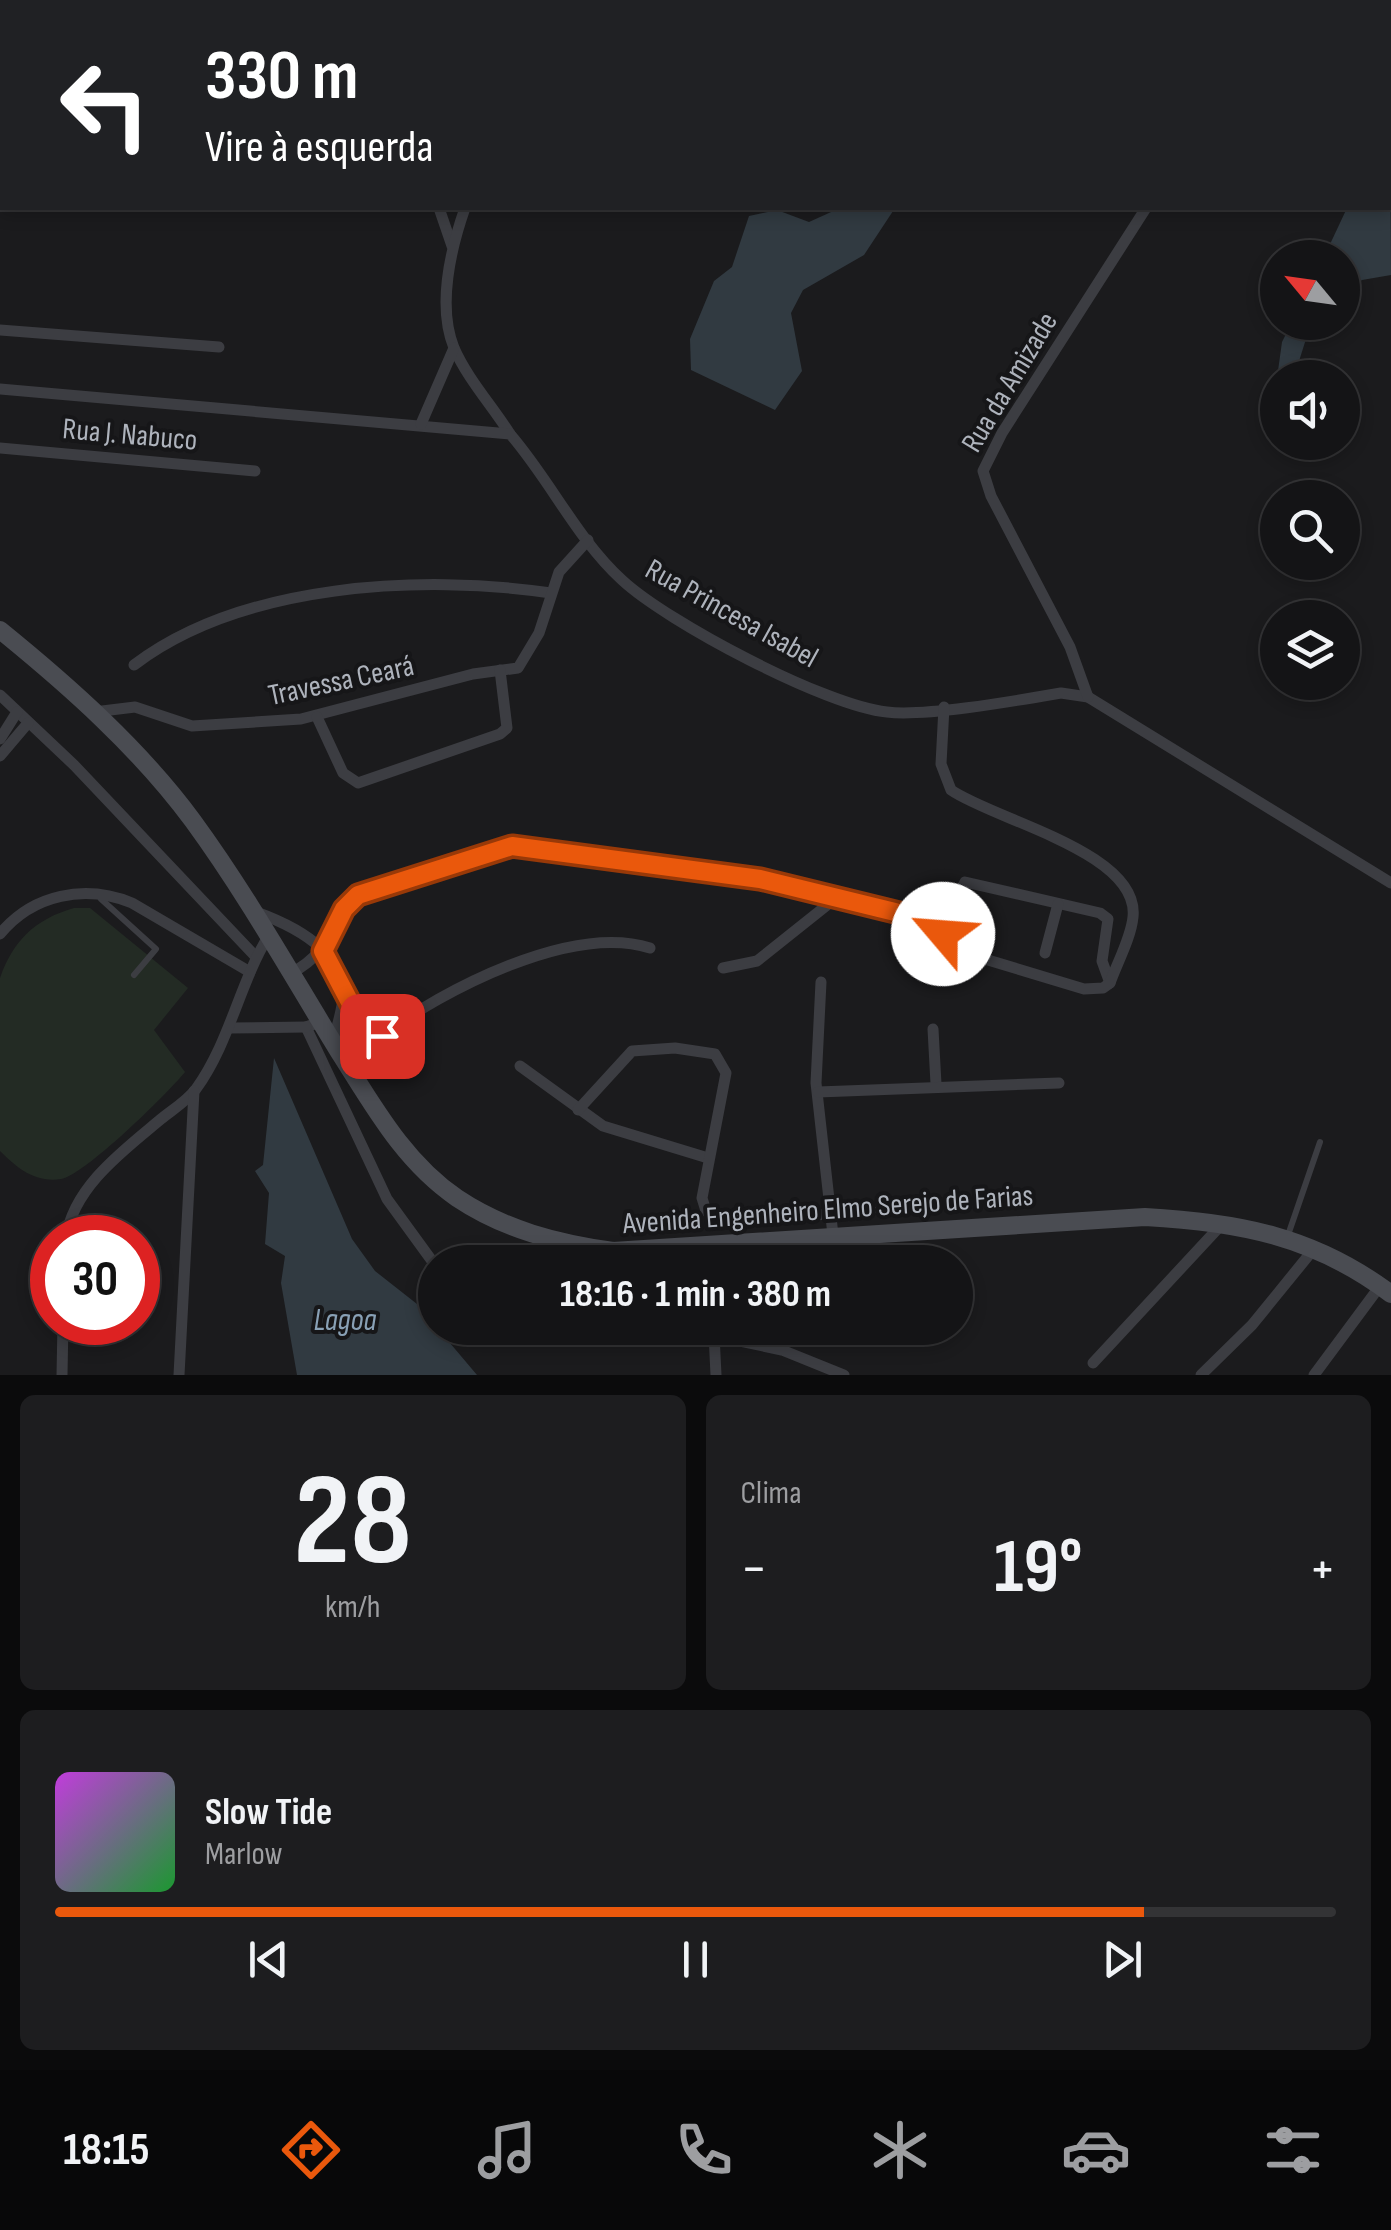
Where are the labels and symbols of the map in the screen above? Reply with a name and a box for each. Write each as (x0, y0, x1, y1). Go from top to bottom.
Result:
north arrow (1260, 240, 1360, 340)
street label: Rua da Amizade (954, 306, 1066, 459)
street label: Rua J. Nabuco (61, 411, 199, 459)
street label: Rua Princesa Isabel (639, 552, 824, 676)
street label: Travessa Ceará (265, 648, 417, 714)
position arrow (891, 882, 995, 986)
pin (340, 994, 425, 1079)
street label: Avenida Engenheiro Elmo Serejo de Farias (621, 1178, 1034, 1242)
speed limit sign: 30 (30, 1215, 160, 1345)
water label: Lagoa (313, 1301, 377, 1340)

